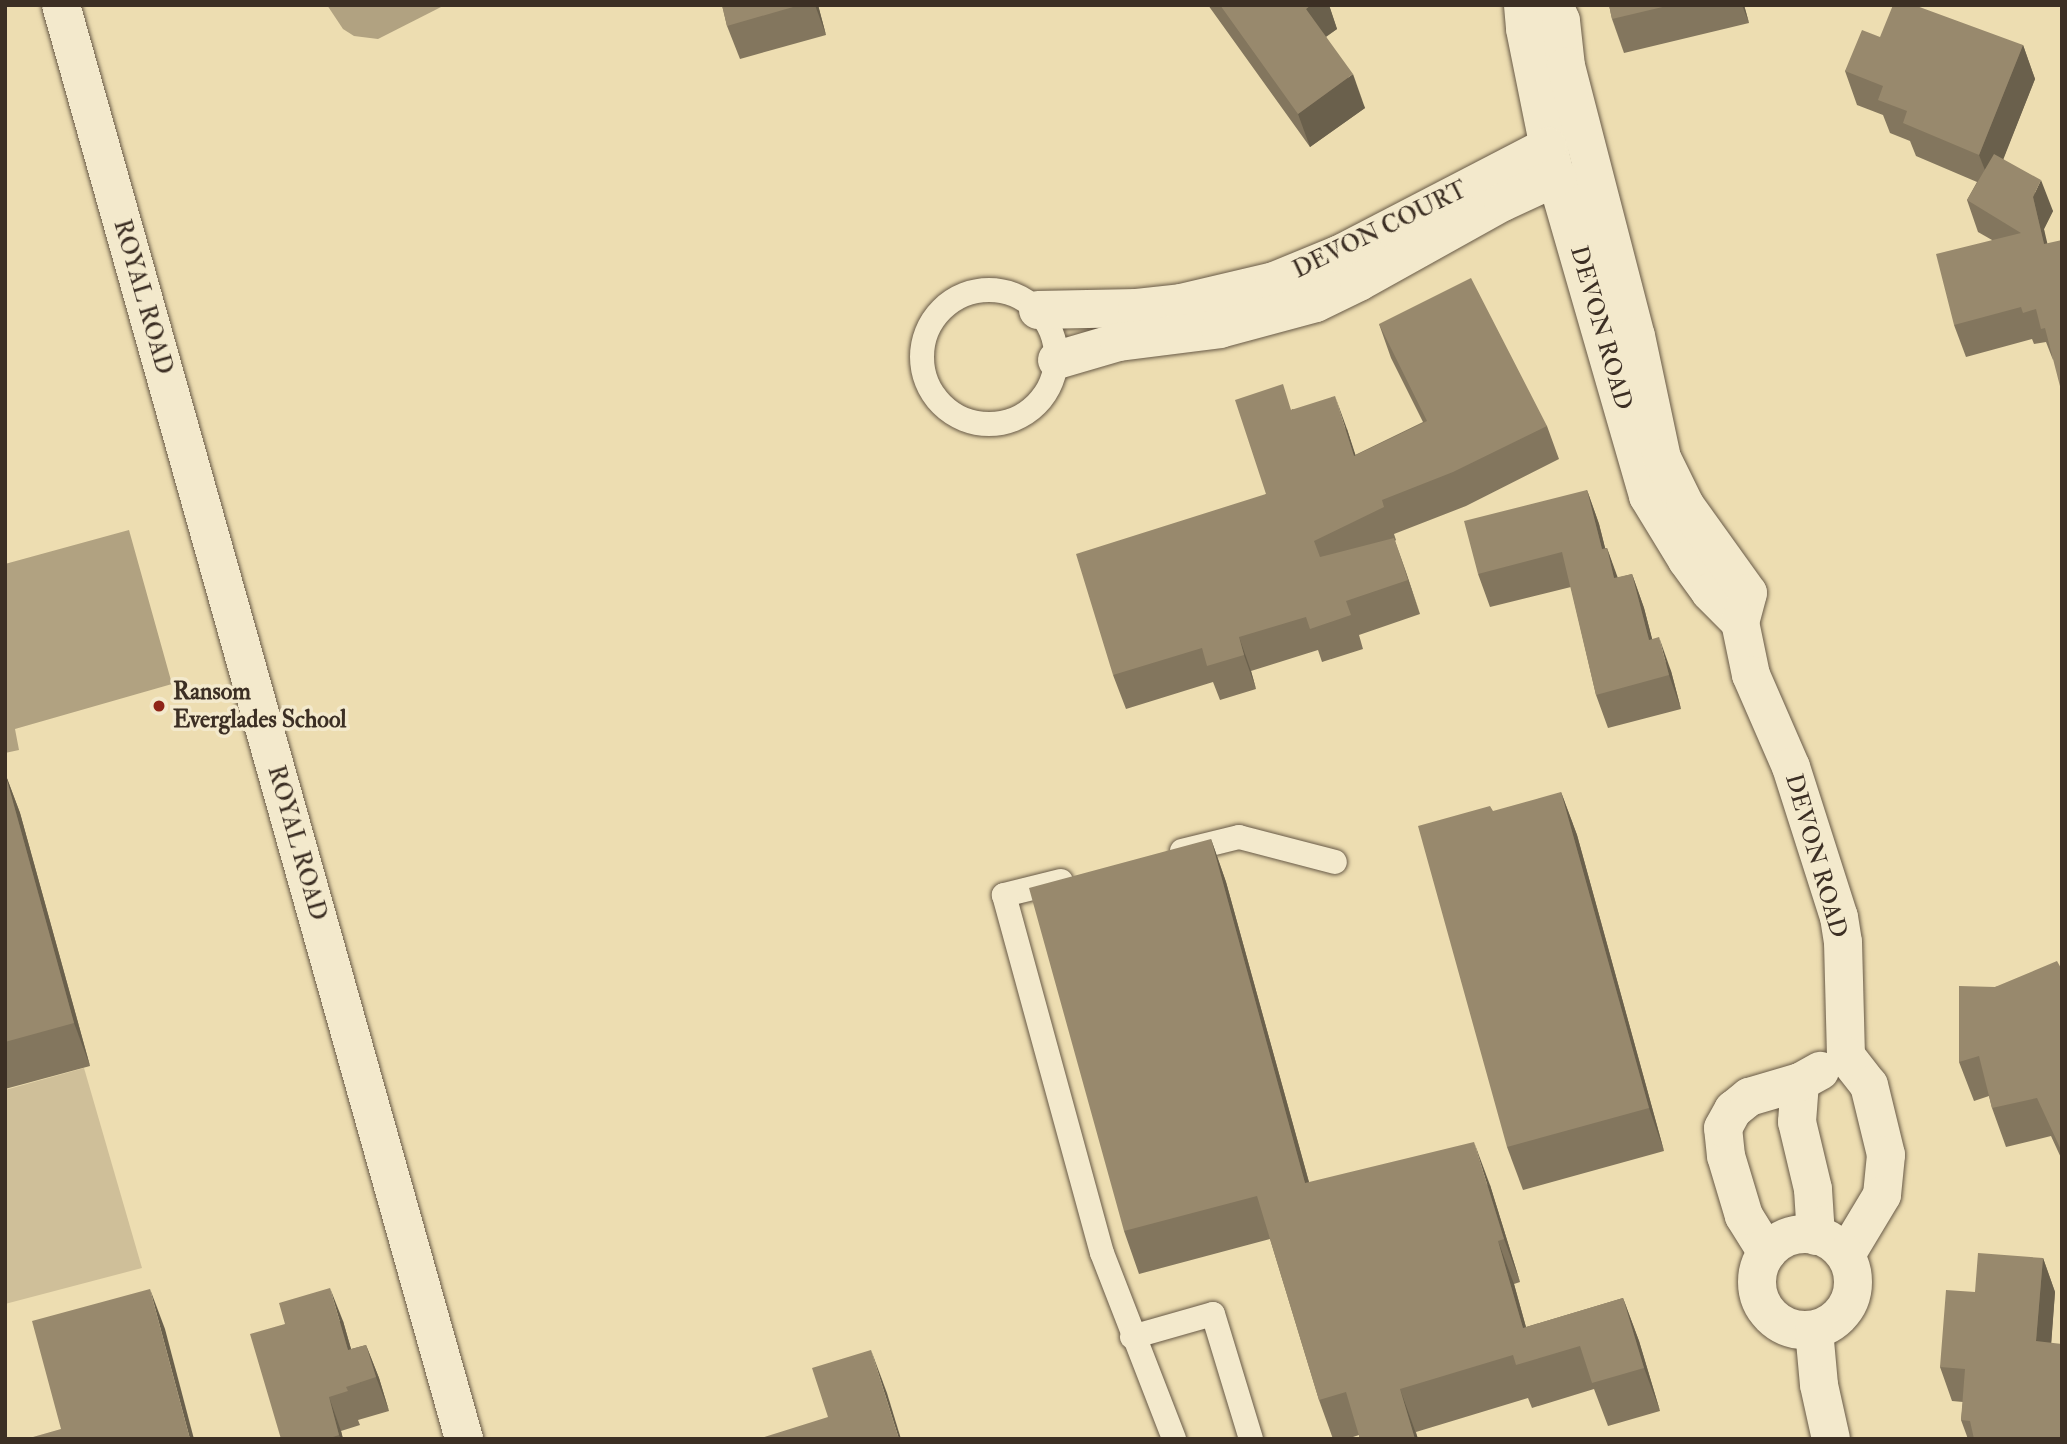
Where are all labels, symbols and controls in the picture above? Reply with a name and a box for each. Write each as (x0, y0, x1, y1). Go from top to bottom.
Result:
street label: DEVON COURT (1288, 175, 1472, 285)
street label: ROYAL ROAD (107, 216, 179, 378)
street label: DEVON ROAD (1564, 243, 1638, 413)
place label: Ransom Everglades School (173, 678, 346, 734)
marker: Ransom Everglades School (151, 698, 167, 714)
street label: ROYAL ROAD (261, 762, 333, 924)
street label: DEVON ROAD (1779, 771, 1853, 941)

